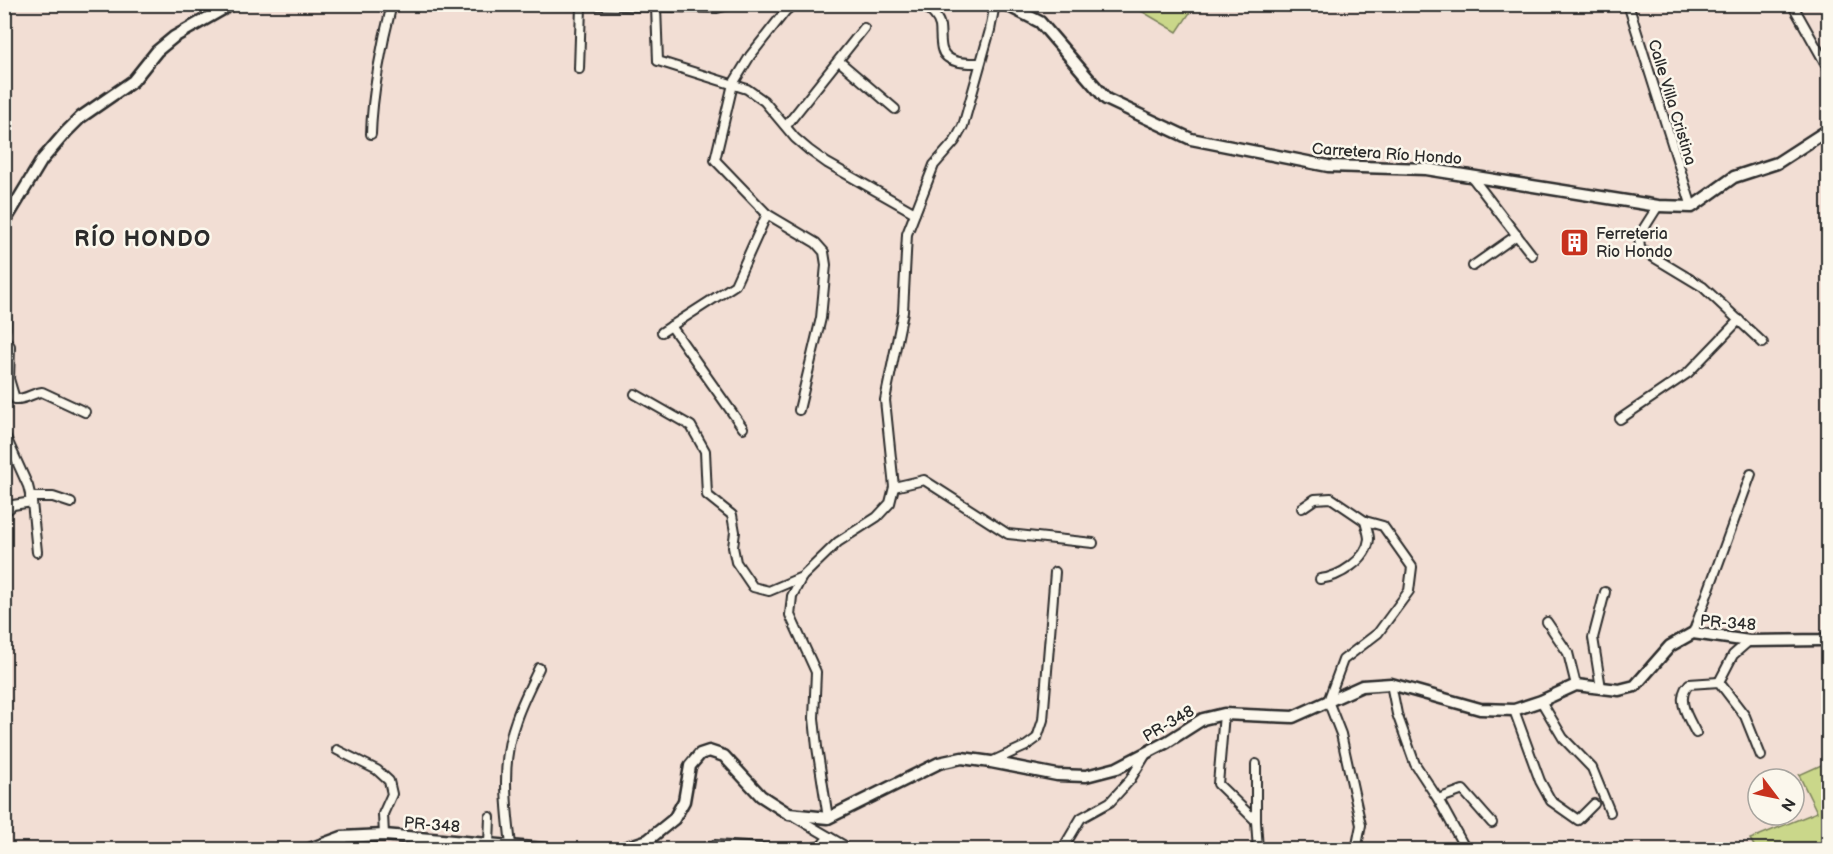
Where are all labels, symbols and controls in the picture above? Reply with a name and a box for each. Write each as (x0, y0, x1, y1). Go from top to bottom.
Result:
street label: Calle Villa Cristina (1643, 37, 1700, 168)
street label: Carretera Río Hondo (1311, 140, 1463, 169)
district label: RÍO HONDO (74, 224, 212, 253)
place label: Ferreteria Rio Hondo (1596, 225, 1673, 262)
building icon: Ferreteria Rio Hondo (1559, 226, 1591, 258)
street label: PR-348 (1699, 612, 1757, 635)
street label: PR-348 (1140, 702, 1198, 747)
north arrow (1746, 767, 1806, 827)
text: N (1776, 794, 1799, 814)
street label: PR-348 (403, 814, 461, 837)

